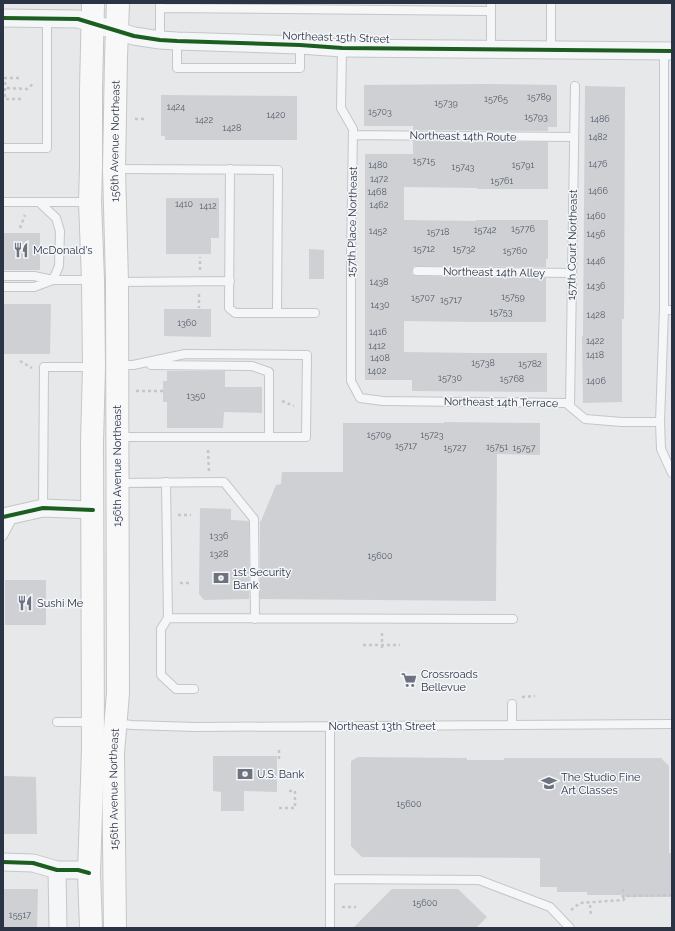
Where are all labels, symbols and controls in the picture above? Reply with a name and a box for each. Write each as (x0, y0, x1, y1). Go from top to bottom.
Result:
street label: Northeast 15th Street (282, 29, 390, 46)
street label: 156th Avenue Northeast (108, 80, 123, 202)
house number: 15789 (527, 92, 551, 102)
house number: 15765 (484, 94, 508, 104)
house number: 15739 (434, 98, 458, 108)
house number: 1424 (167, 102, 185, 112)
house number: 15703 (368, 107, 392, 117)
house number: 1420 (267, 110, 286, 120)
house number: 15793 (524, 112, 548, 122)
house number: 1486 (590, 114, 610, 124)
house number: 1422 (195, 115, 213, 125)
house number: 1428 (223, 123, 241, 133)
street label: Northeast 14th Route (409, 129, 517, 144)
house number: 1482 (589, 132, 608, 142)
house number: 15715 (413, 156, 435, 166)
house number: 1476 (589, 159, 608, 169)
house number: 1480 (368, 160, 388, 170)
house number: 15791 (512, 160, 534, 170)
house number: 15743 (452, 162, 475, 172)
street label: 157th Place Northeast (345, 166, 360, 278)
house number: 1472 (370, 174, 388, 184)
house number: 15761 (491, 176, 514, 186)
house number: 1466 (588, 186, 608, 196)
house number: 1468 (367, 187, 387, 197)
street label: 157th Court Northeast (565, 189, 580, 301)
house number: 1410 (175, 199, 194, 209)
house number: 1462 (370, 200, 389, 210)
house number: 1412 (199, 201, 217, 211)
house number: 1460 (586, 211, 606, 221)
house number: 15776 (511, 224, 535, 234)
house number: 15742 (474, 225, 497, 235)
house number: 1452 (369, 226, 387, 236)
house number: 15718 (427, 227, 449, 237)
house number: 1456 (586, 229, 606, 239)
restaurant icon: McDonald's (12, 241, 30, 259)
place label: McDonald's (33, 244, 93, 257)
house number: 15712 (413, 244, 435, 254)
house number: 15732 (452, 244, 476, 254)
house number: 15760 (503, 246, 528, 256)
house number: 1446 (586, 256, 606, 266)
street label: Northeast 14th Alley (443, 265, 545, 280)
house number: 1438 (370, 277, 388, 287)
house number: 1436 (587, 281, 606, 291)
house number: 15759 (501, 292, 525, 302)
house number: 15707 (411, 293, 435, 303)
house number: 15717 (440, 295, 462, 305)
house number: 1430 (370, 300, 390, 310)
house number: 15753 (489, 307, 513, 317)
house number: 1428 (587, 310, 605, 320)
house number: 1360 (177, 318, 197, 328)
house number: 1416 (369, 327, 388, 337)
house number: 1422 (586, 336, 604, 346)
house number: 1412 (368, 341, 386, 351)
house number: 1418 (586, 350, 604, 360)
house number: 1408 (370, 353, 390, 363)
house number: 15738 (471, 358, 495, 368)
house number: 15782 (518, 359, 542, 369)
house number: 1402 (368, 366, 387, 376)
house number: 15730 (438, 373, 462, 383)
house number: 15768 (500, 374, 524, 384)
house number: 1406 (586, 376, 606, 386)
house number: 1350 (186, 391, 206, 401)
street label: Northeast 14th Terrace (444, 395, 559, 410)
street label: 156th Avenue Northeast (111, 405, 124, 527)
house number: 15709 (367, 430, 391, 440)
house number: 15723 (420, 430, 444, 440)
house number: 15717 (395, 441, 417, 451)
house number: 15751 (486, 442, 508, 452)
house number: 15727 (443, 443, 467, 453)
house number: 15757 (512, 443, 536, 453)
house number: 1336 (210, 531, 229, 541)
house number: 1328 (210, 549, 228, 559)
house number: 15600 (367, 551, 393, 561)
place label: 1st Security Bank (233, 566, 291, 592)
bank icon: 1st Security Bank (212, 569, 230, 587)
restaurant icon: Sushi Me (16, 594, 34, 612)
place label: Sushi Me (37, 597, 84, 610)
place label: Crossroads Bellevue (421, 668, 478, 694)
supermarket icon: Crossroads Bellevue (400, 671, 418, 689)
street label: Northeast 13th Street (328, 720, 436, 733)
street label: 156th Avenue Northeast (107, 727, 122, 850)
bank icon: U.S. Bank (236, 765, 254, 783)
place label: U.S. Bank (257, 768, 305, 781)
place label: The Studio Fine Art Classes (561, 771, 641, 797)
school or university icon: The Studio Fine Art Classes (540, 774, 558, 792)
house number: 15600 (396, 799, 422, 809)
house number: 15600 (412, 898, 438, 908)
house number: 15517 (9, 910, 31, 920)

